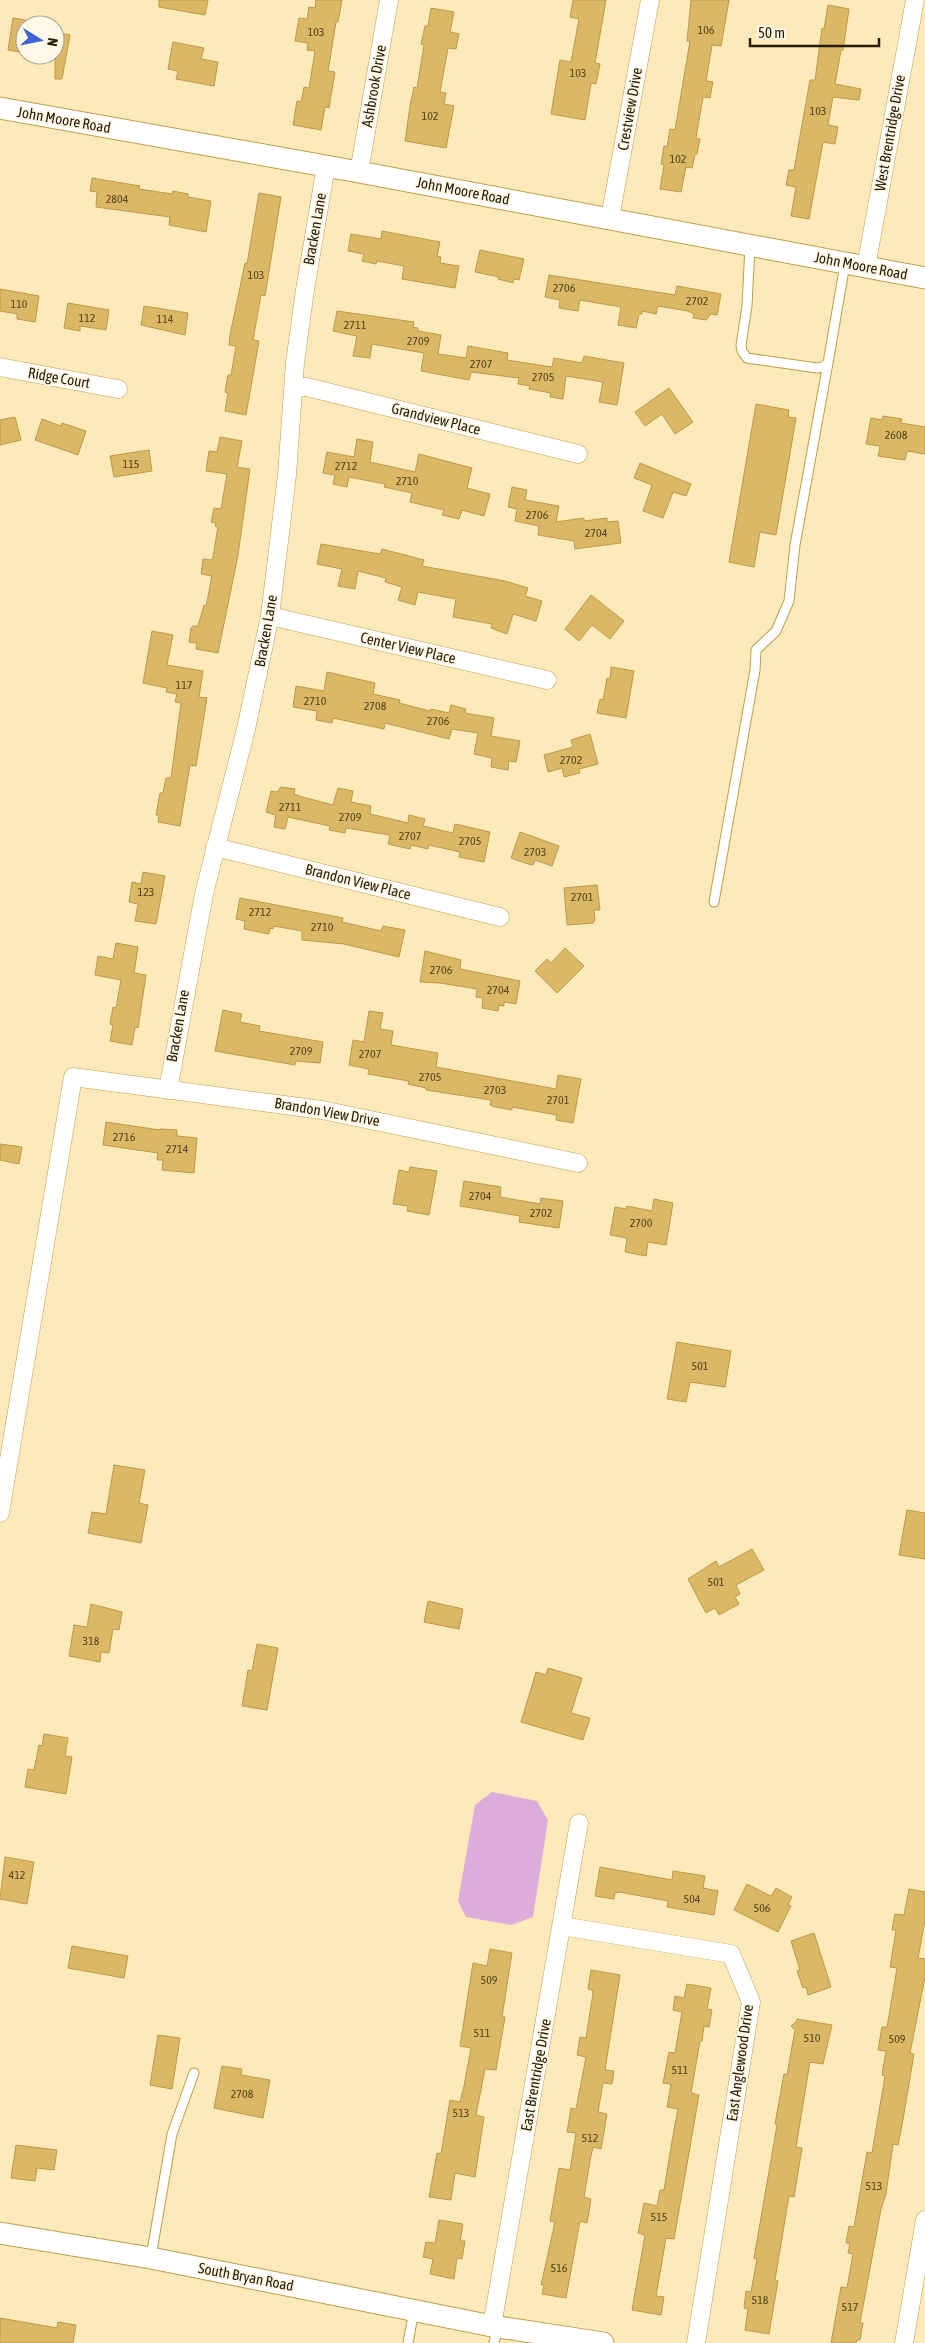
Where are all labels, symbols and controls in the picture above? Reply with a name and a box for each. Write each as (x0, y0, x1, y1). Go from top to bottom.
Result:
north arrow (15, 15, 65, 65)
scale bar (750, 15, 879, 47)
house number: 106 (698, 23, 715, 37)
text: 50 m (758, 24, 785, 41)
house number: 103 (308, 25, 324, 39)
text: N (44, 37, 61, 48)
street label: Ashbrook Drive (358, 43, 389, 128)
house number: 103 (570, 66, 586, 80)
street label: Crestview Drive (614, 66, 645, 152)
street label: West Brentridge Drive (871, 73, 908, 192)
street label: John Moore Road (16, 103, 112, 136)
house number: 103 (810, 104, 826, 118)
house number: 102 (422, 109, 438, 123)
house number: 102 (670, 152, 686, 166)
street label: John Moore Road (415, 173, 511, 208)
street label: Bracken Lane (300, 191, 329, 266)
house number: 2804 (106, 192, 129, 206)
street label: John Moore Road (813, 248, 909, 283)
house number: 103 (248, 268, 264, 282)
house number: 2706 (553, 281, 576, 295)
house number: 2702 (686, 294, 708, 308)
house number: 110 (11, 297, 28, 311)
house number: 112 (79, 311, 95, 325)
house number: 114 (157, 312, 174, 326)
house number: 2711 (344, 318, 367, 332)
house number: 2709 (407, 334, 430, 348)
house number: 2707 (470, 357, 493, 371)
street label: Ridge Court (27, 364, 91, 391)
house number: 2705 (532, 370, 554, 384)
street label: Grandview Place (390, 399, 483, 438)
house number: 2608 (885, 428, 908, 442)
house number: 115 (123, 457, 139, 471)
house number: 2712 (335, 459, 357, 473)
house number: 2710 (396, 474, 419, 488)
house number: 2706 (526, 508, 549, 522)
house number: 2704 (585, 526, 608, 540)
street label: Bracken Lane (251, 593, 280, 668)
street label: Center View Place (359, 628, 458, 667)
house number: 117 (176, 678, 193, 692)
house number: 2710 (304, 694, 327, 708)
house number: 2708 (364, 699, 387, 713)
house number: 2706 (427, 714, 450, 728)
house number: 2702 (560, 753, 582, 767)
house number: 2711 (279, 800, 302, 814)
house number: 2709 (339, 810, 362, 824)
house number: 2707 (399, 829, 422, 843)
house number: 2705 (459, 834, 481, 848)
house number: 2703 (524, 845, 546, 859)
street label: Brandon View Place (304, 860, 413, 903)
house number: 123 (138, 885, 154, 899)
house number: 2701 (571, 890, 594, 904)
house number: 2712 (249, 905, 271, 919)
house number: 2710 (311, 920, 334, 934)
house number: 2706 (430, 963, 453, 977)
house number: 2704 (487, 983, 510, 997)
street label: Bracken Lane (163, 988, 192, 1063)
house number: 2709 (290, 1044, 313, 1058)
house number: 2707 (359, 1047, 382, 1061)
house number: 2705 (419, 1070, 441, 1084)
house number: 2703 (484, 1083, 506, 1097)
house number: 2701 (547, 1093, 570, 1107)
street label: Brandon View Drive (273, 1094, 381, 1129)
house number: 2716 (113, 1130, 136, 1144)
house number: 2714 (166, 1142, 189, 1156)
house number: 2704 (469, 1189, 492, 1203)
house number: 2702 (530, 1206, 552, 1220)
house number: 2700 (630, 1216, 653, 1230)
house number: 501 (692, 1359, 709, 1373)
house number: 501 (708, 1575, 725, 1589)
house number: 318 (83, 1634, 100, 1648)
house number: 412 (9, 1868, 25, 1882)
house number: 504 (684, 1892, 701, 1906)
house number: 506 (754, 1901, 771, 1915)
house number: 509 (481, 1973, 498, 1987)
street label: East Anglewood Drive (723, 2003, 756, 2122)
street label: East Brentridge Drive (517, 2017, 554, 2133)
house number: 511 (474, 2026, 491, 2040)
house number: 510 (804, 2031, 821, 2045)
house number: 509 (889, 2032, 906, 2046)
house number: 511 (672, 2063, 689, 2077)
house number: 2708 (231, 2087, 254, 2101)
house number: 513 (453, 2106, 469, 2120)
house number: 512 (582, 2131, 598, 2145)
house number: 513 (866, 2179, 882, 2193)
house number: 515 (651, 2210, 667, 2224)
street label: South Bryan Road (197, 2259, 295, 2294)
house number: 516 (551, 2261, 568, 2275)
house number: 518 (752, 2293, 769, 2307)
house number: 517 (842, 2300, 859, 2314)

